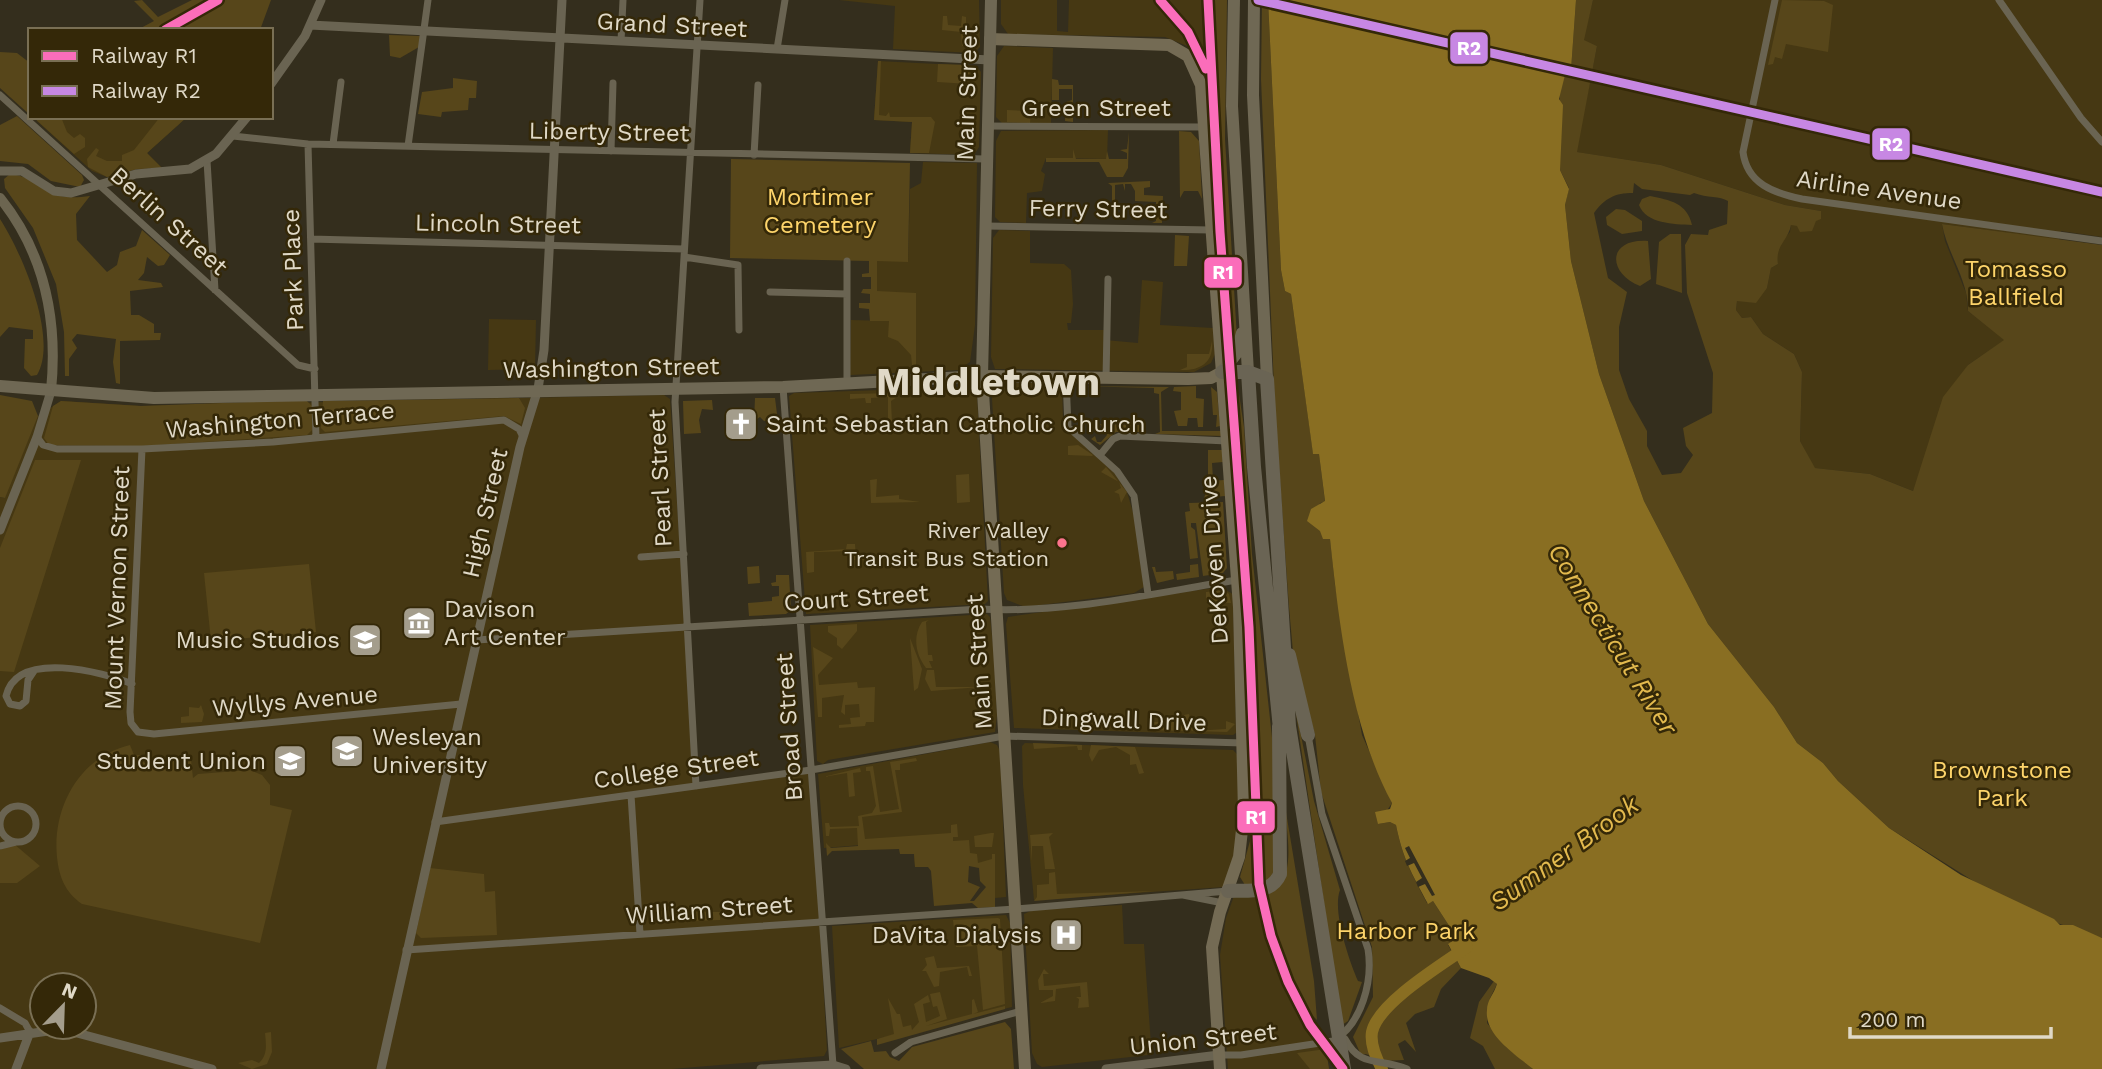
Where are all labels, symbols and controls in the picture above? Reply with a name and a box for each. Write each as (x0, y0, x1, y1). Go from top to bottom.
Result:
street label: Grand Street (596, 7, 748, 43)
street label: Main Street (951, 25, 983, 161)
legend (28, 28, 273, 119)
line badge: R2 (1449, 31, 1489, 65)
text: R2 (1457, 37, 1481, 60)
text: Railway R1 (91, 43, 197, 68)
text: Railway R2 (91, 78, 201, 103)
street label: Green Street (1021, 94, 1171, 122)
street label: Liberty Street (528, 117, 690, 147)
line badge: R2 (1871, 127, 1911, 161)
text: R2 (1879, 133, 1903, 156)
street label: Berlin Street (105, 161, 233, 281)
street label: Airline Avenue (1795, 165, 1963, 215)
park label: Mortimer Cemetery (764, 183, 877, 239)
street label: Ferry Street (1028, 194, 1168, 224)
street label: Park Place (277, 208, 309, 332)
street label: Lincoln Street (415, 209, 581, 239)
park label: Tomasso Ballfield (1965, 255, 2067, 311)
line badge: R1 (1203, 256, 1243, 289)
text: R1 (1212, 261, 1234, 284)
street label: Washington Street (502, 352, 720, 384)
district label: Middletown (876, 360, 1100, 404)
street label: Washington Terrace (164, 396, 396, 444)
church icon: Saint Sebastian Catholic Church (722, 405, 760, 443)
street label: Pearl Street (642, 408, 678, 548)
place label: Saint Sebastian Catholic Church (766, 410, 1146, 438)
street label: High Street (457, 446, 513, 580)
street label: Mount Vernon Street (99, 465, 135, 711)
street label: DeKoven Drive (1194, 475, 1234, 645)
place label: River Valley Transit Bus Station (844, 518, 1050, 571)
marker: River Valley Transit Bus Station (1055, 536, 1069, 550)
water label: Connecticut River (1542, 538, 1684, 741)
street label: Court Street (783, 579, 929, 617)
street label: Main Street (960, 593, 998, 731)
place label: Davison Art Center (444, 595, 566, 651)
museum icon: Davison Art Center (400, 604, 438, 642)
school or university icon: Music Studios (346, 621, 384, 659)
place label: Music Studios (176, 626, 340, 654)
street label: Broad Street (770, 652, 808, 802)
street label: Wyllys Avenue (211, 680, 379, 722)
street label: Dingwall Drive (1041, 703, 1207, 737)
place label: Wesleyan University (372, 723, 488, 779)
school or university icon: Wesleyan University (328, 732, 366, 770)
school or university icon: Student Union (271, 742, 309, 780)
street label: College Street (592, 744, 760, 794)
place label: Student Union (97, 747, 266, 775)
park label: Brownstone Park (1932, 756, 2072, 812)
water label: Sumner Brook (1484, 789, 1645, 917)
line badge: R1 (1236, 800, 1276, 834)
text: R1 (1245, 806, 1267, 829)
street label: William Street (625, 890, 793, 930)
hospital icon: DaVita Dialysis (1047, 916, 1085, 954)
park label: Harbor Park (1336, 917, 1476, 945)
place label: DaVita Dialysis (872, 921, 1042, 949)
north arrow (28, 971, 98, 1041)
text: N (58, 977, 80, 1004)
scale bar (1850, 996, 2051, 1040)
text: 200 m (1860, 1007, 1926, 1032)
street label: Union Street (1128, 1017, 1278, 1061)

